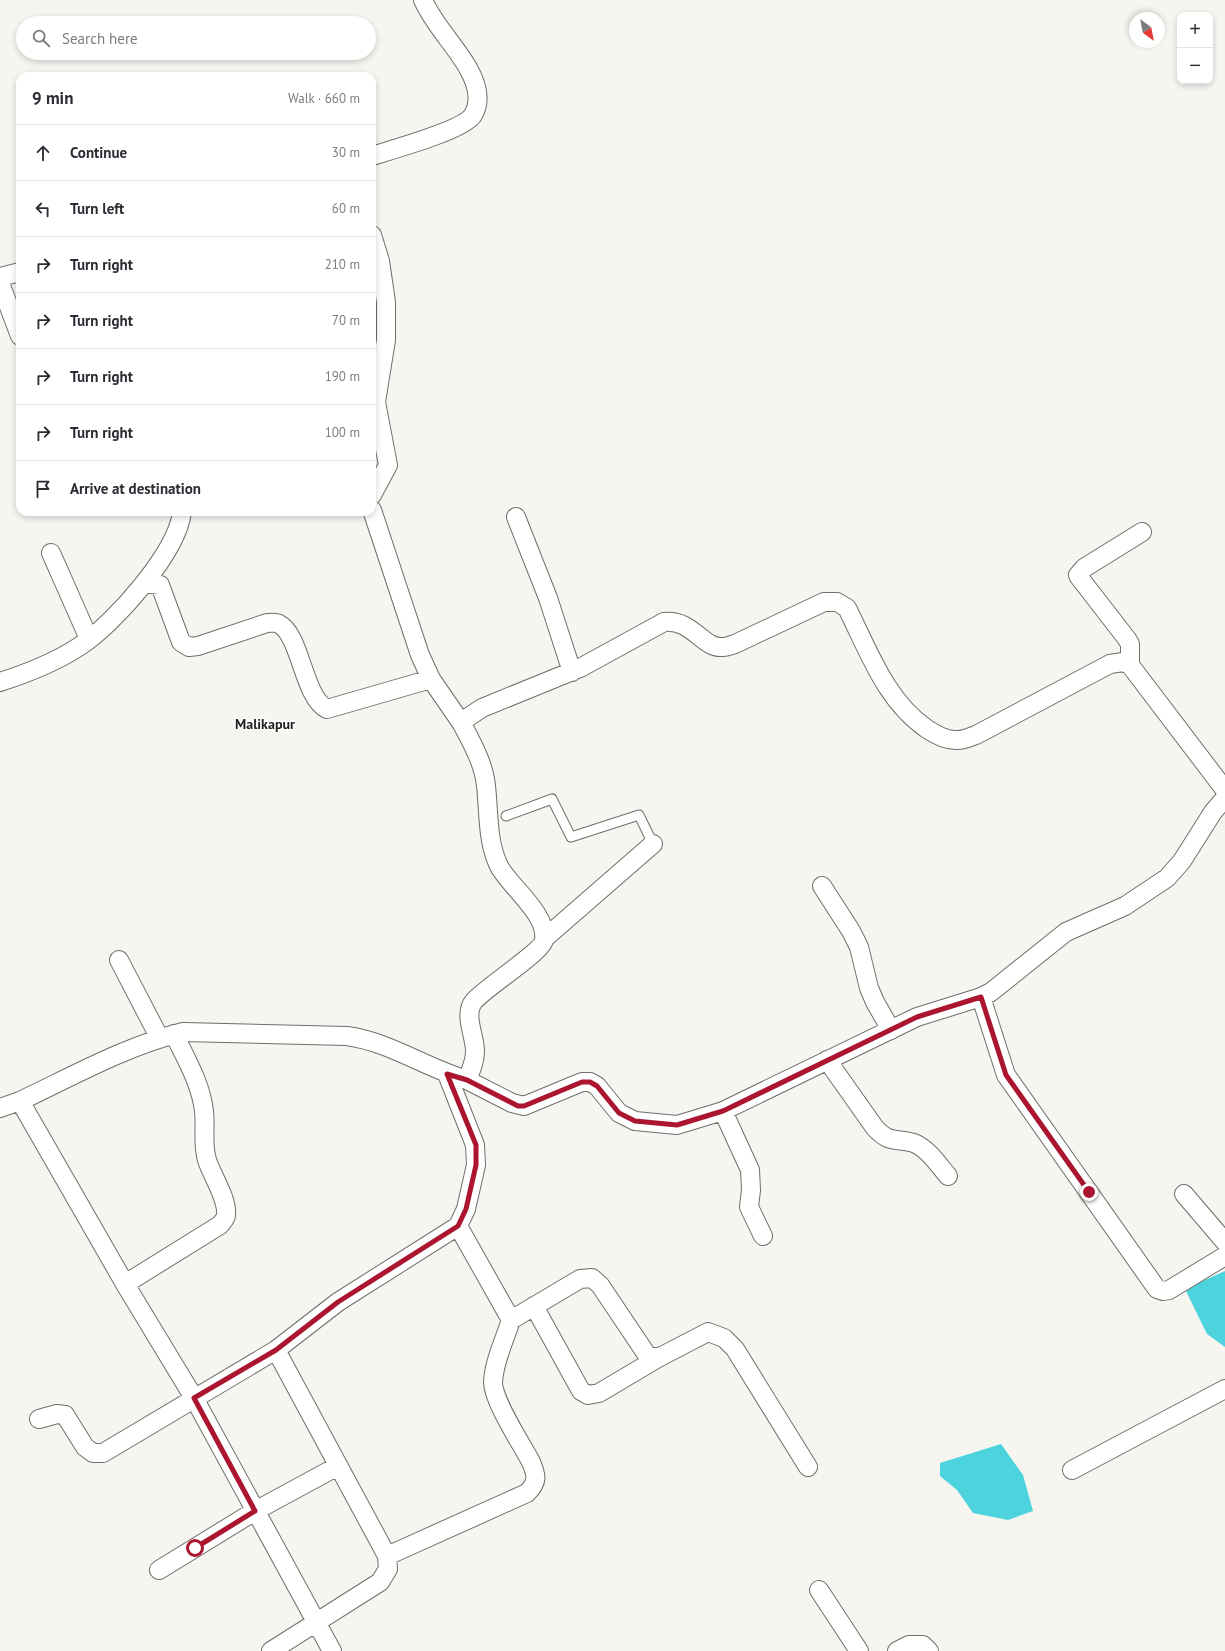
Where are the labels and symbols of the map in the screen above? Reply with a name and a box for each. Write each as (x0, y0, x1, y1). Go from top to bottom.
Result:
north arrow (1129, 12, 1165, 48)
district label: Malikapur (235, 715, 295, 733)
route end (1080, 1183, 1098, 1201)
route start (186, 1539, 204, 1557)

